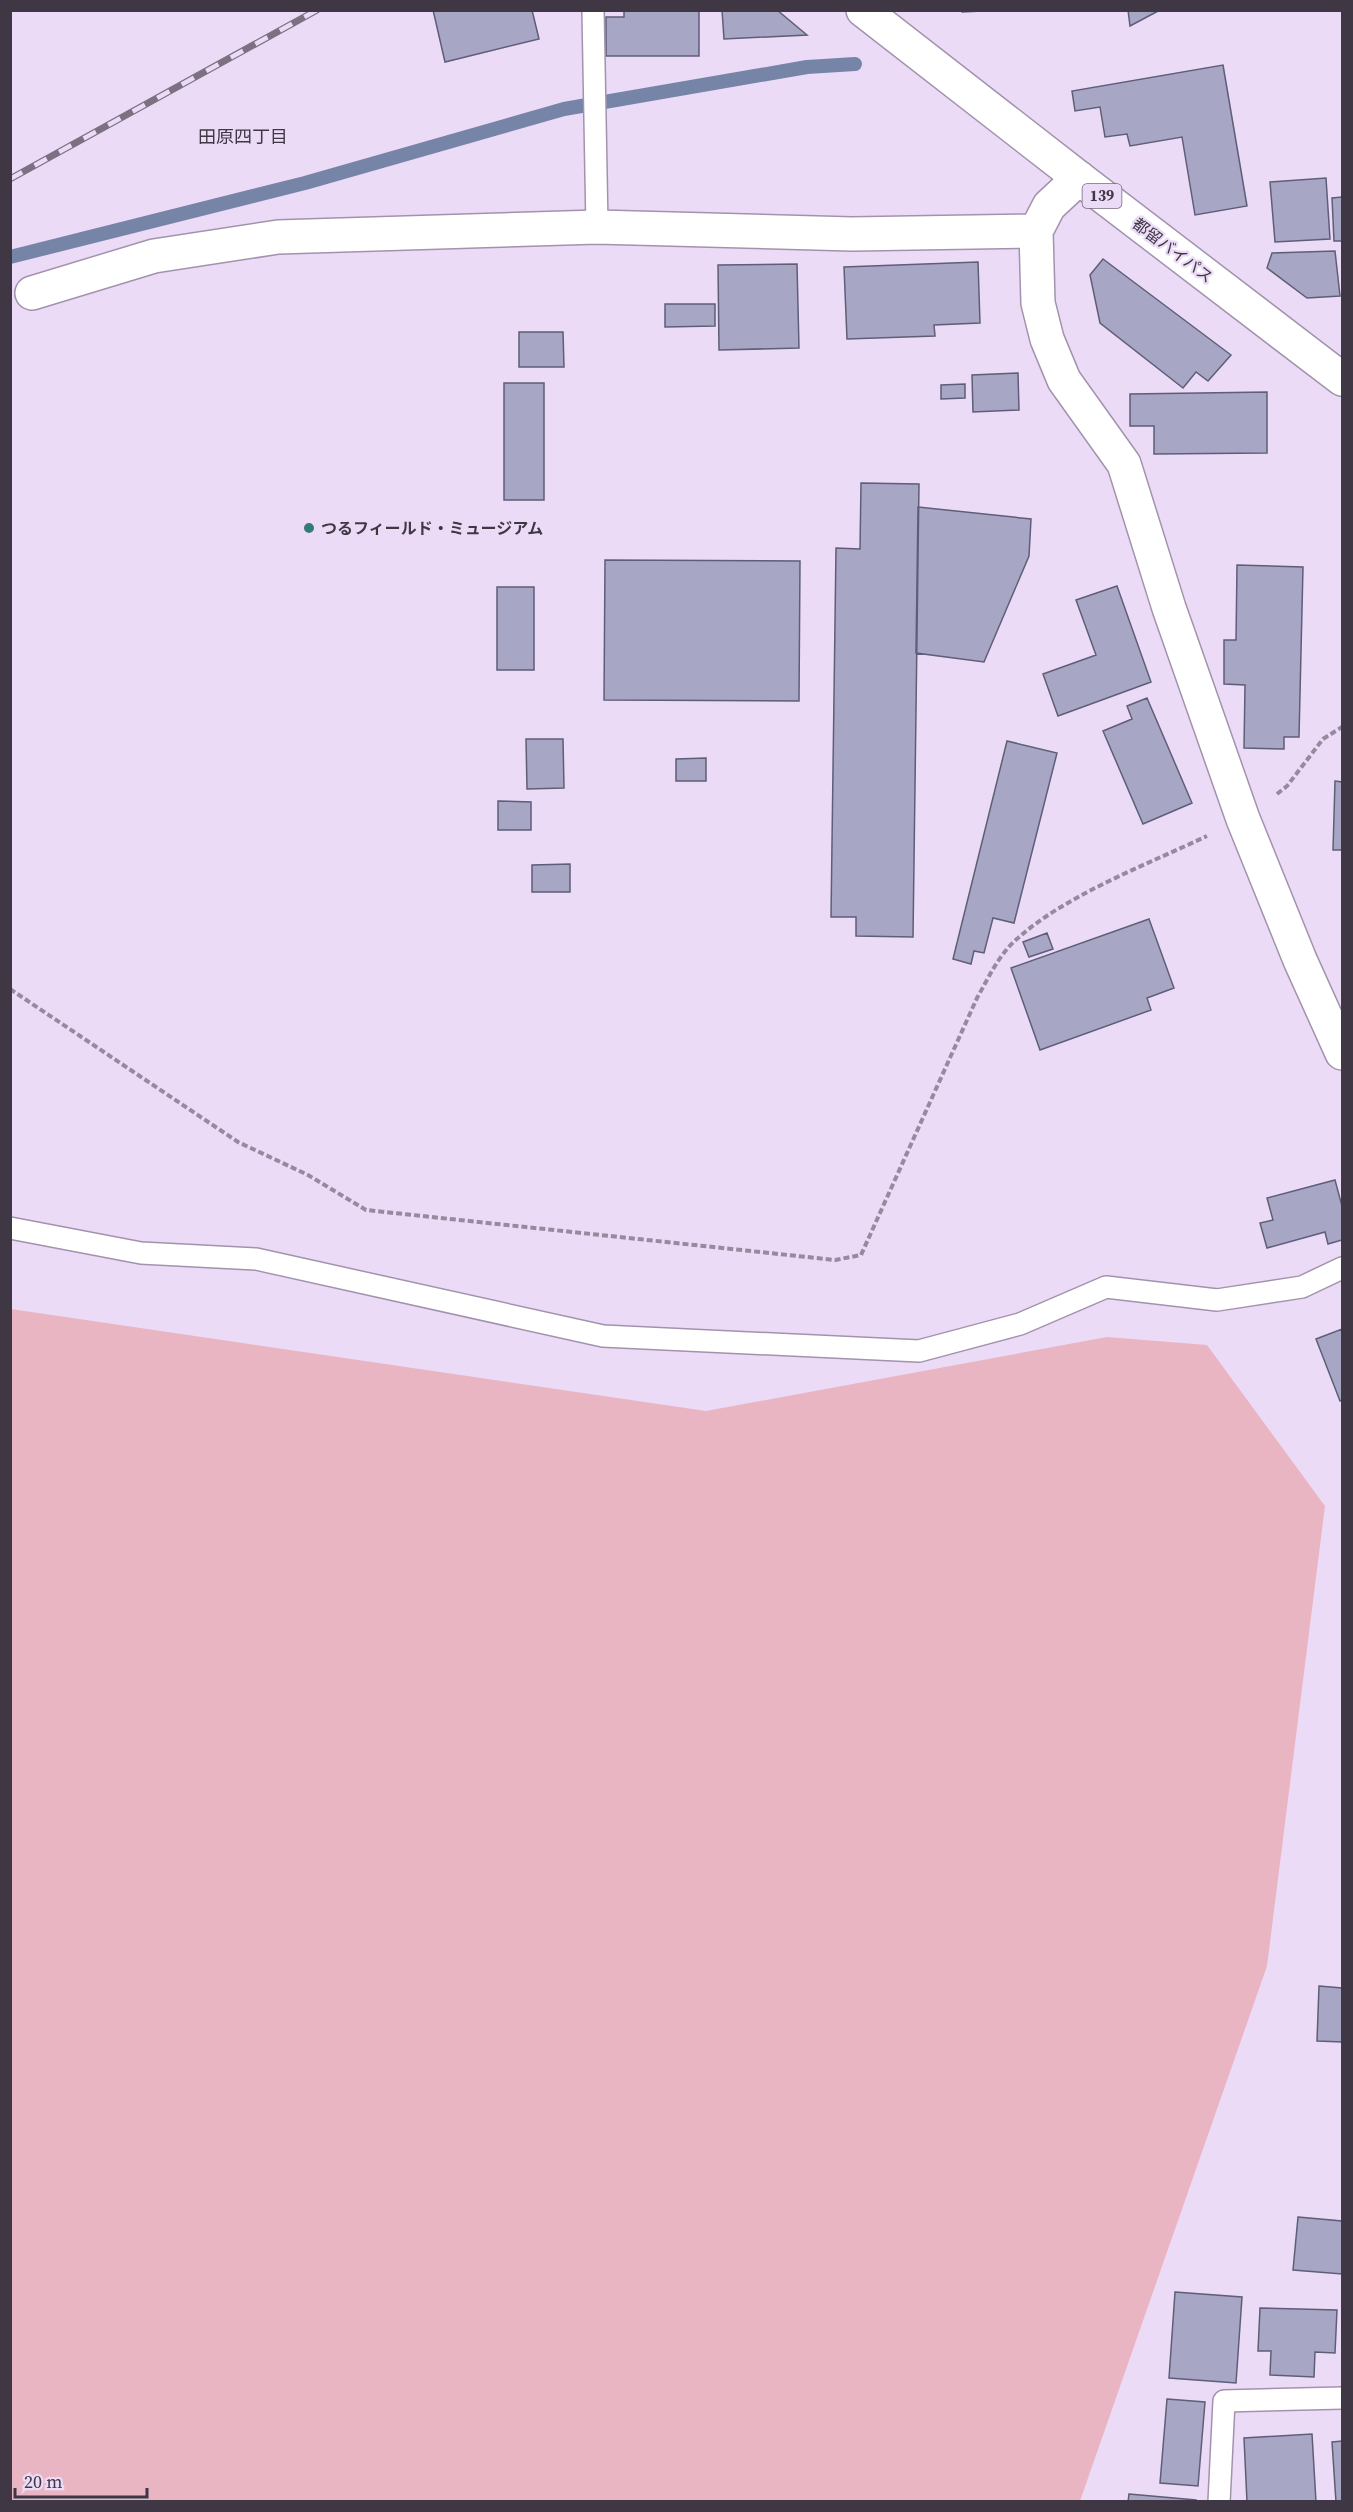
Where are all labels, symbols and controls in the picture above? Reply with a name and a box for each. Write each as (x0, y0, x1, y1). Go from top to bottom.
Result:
district label: 田原四丁目 (198, 124, 288, 149)
road number: 139 (1082, 184, 1122, 208)
street label: 都留バイパス (1128, 212, 1218, 288)
place label: つるフィールド・ミュージアム (321, 517, 543, 539)
marker: つるフィールド・ミュージアム (302, 521, 316, 535)
scale bar (15, 2461, 147, 2499)
text: 20 m (24, 2469, 62, 2494)

